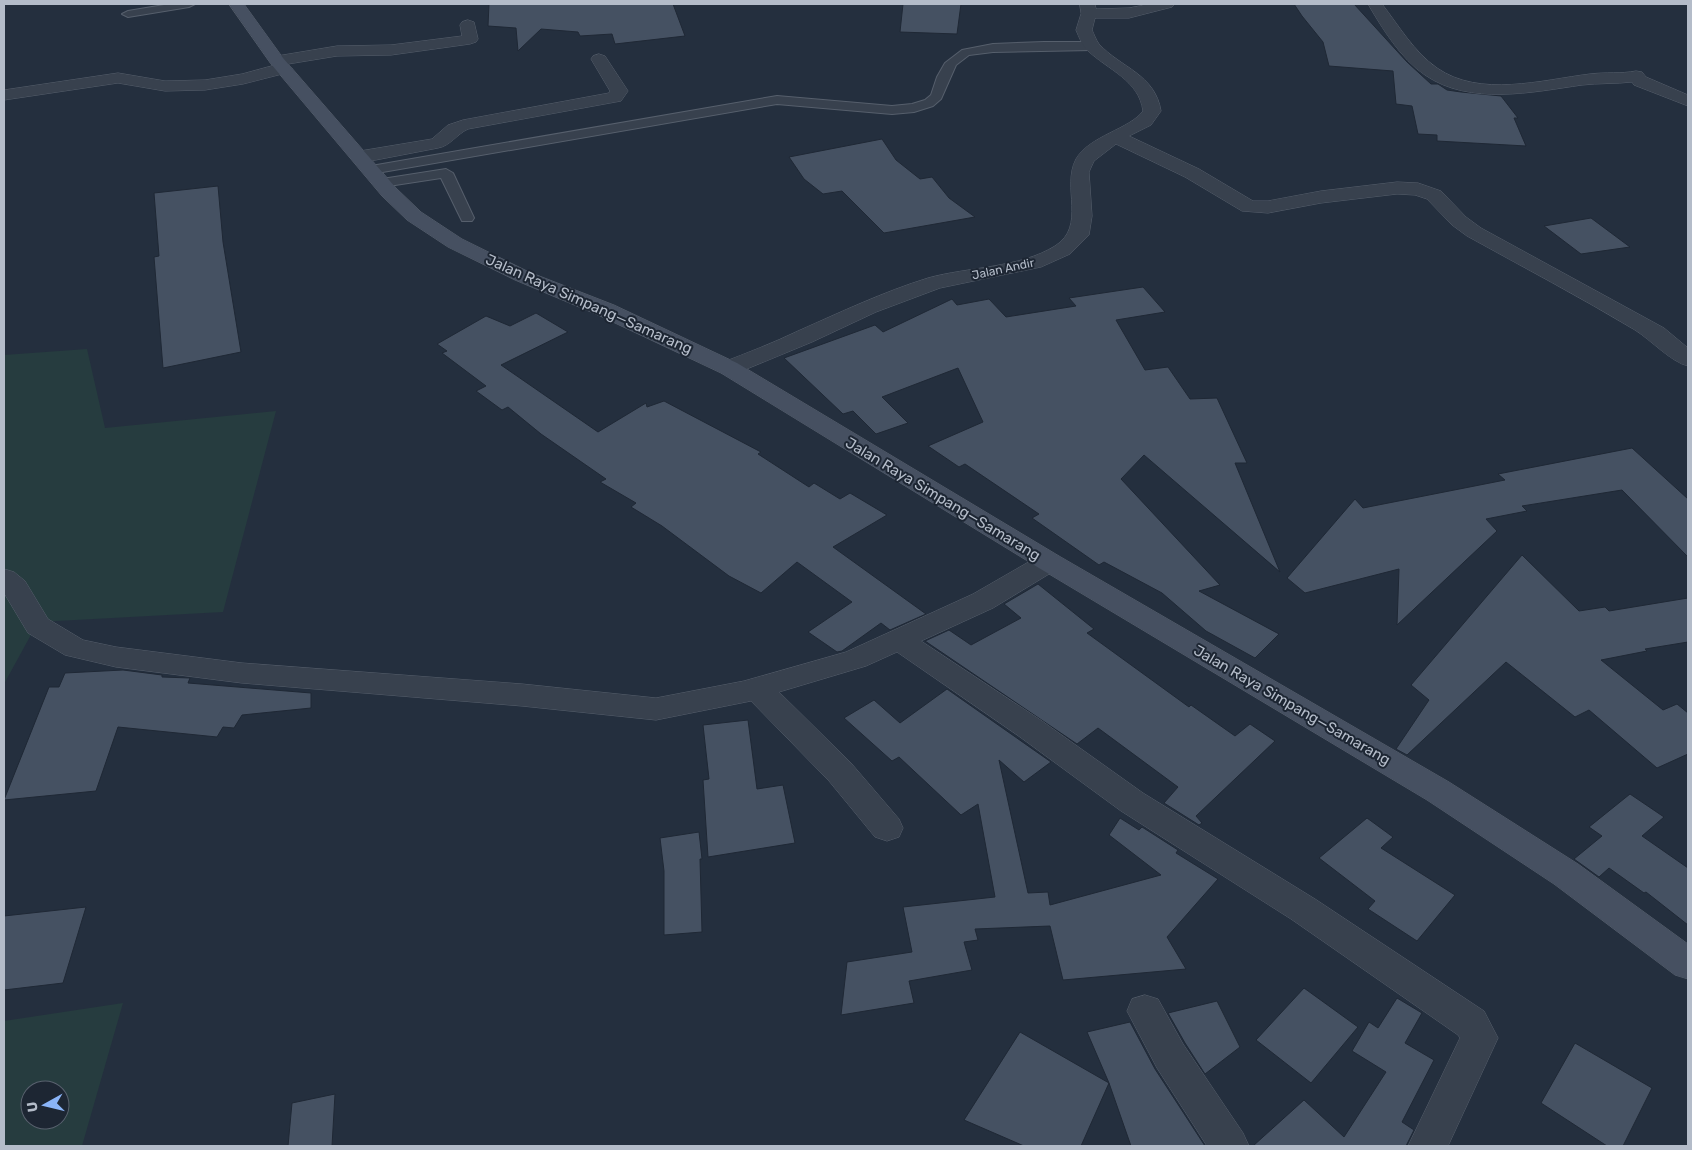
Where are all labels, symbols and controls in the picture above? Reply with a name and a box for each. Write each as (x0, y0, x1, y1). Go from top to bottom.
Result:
street label: Jalan Raya Simpang—Samarang (483, 250, 695, 358)
street label: Jalan Andir (970, 255, 1036, 282)
street label: Jalan Raya Simpang—Samarang (842, 434, 1044, 564)
street label: Jalan Raya Simpang—Samarang (1190, 641, 1394, 769)
north arrow (20, 1080, 70, 1130)
text: U (23, 1101, 42, 1113)

